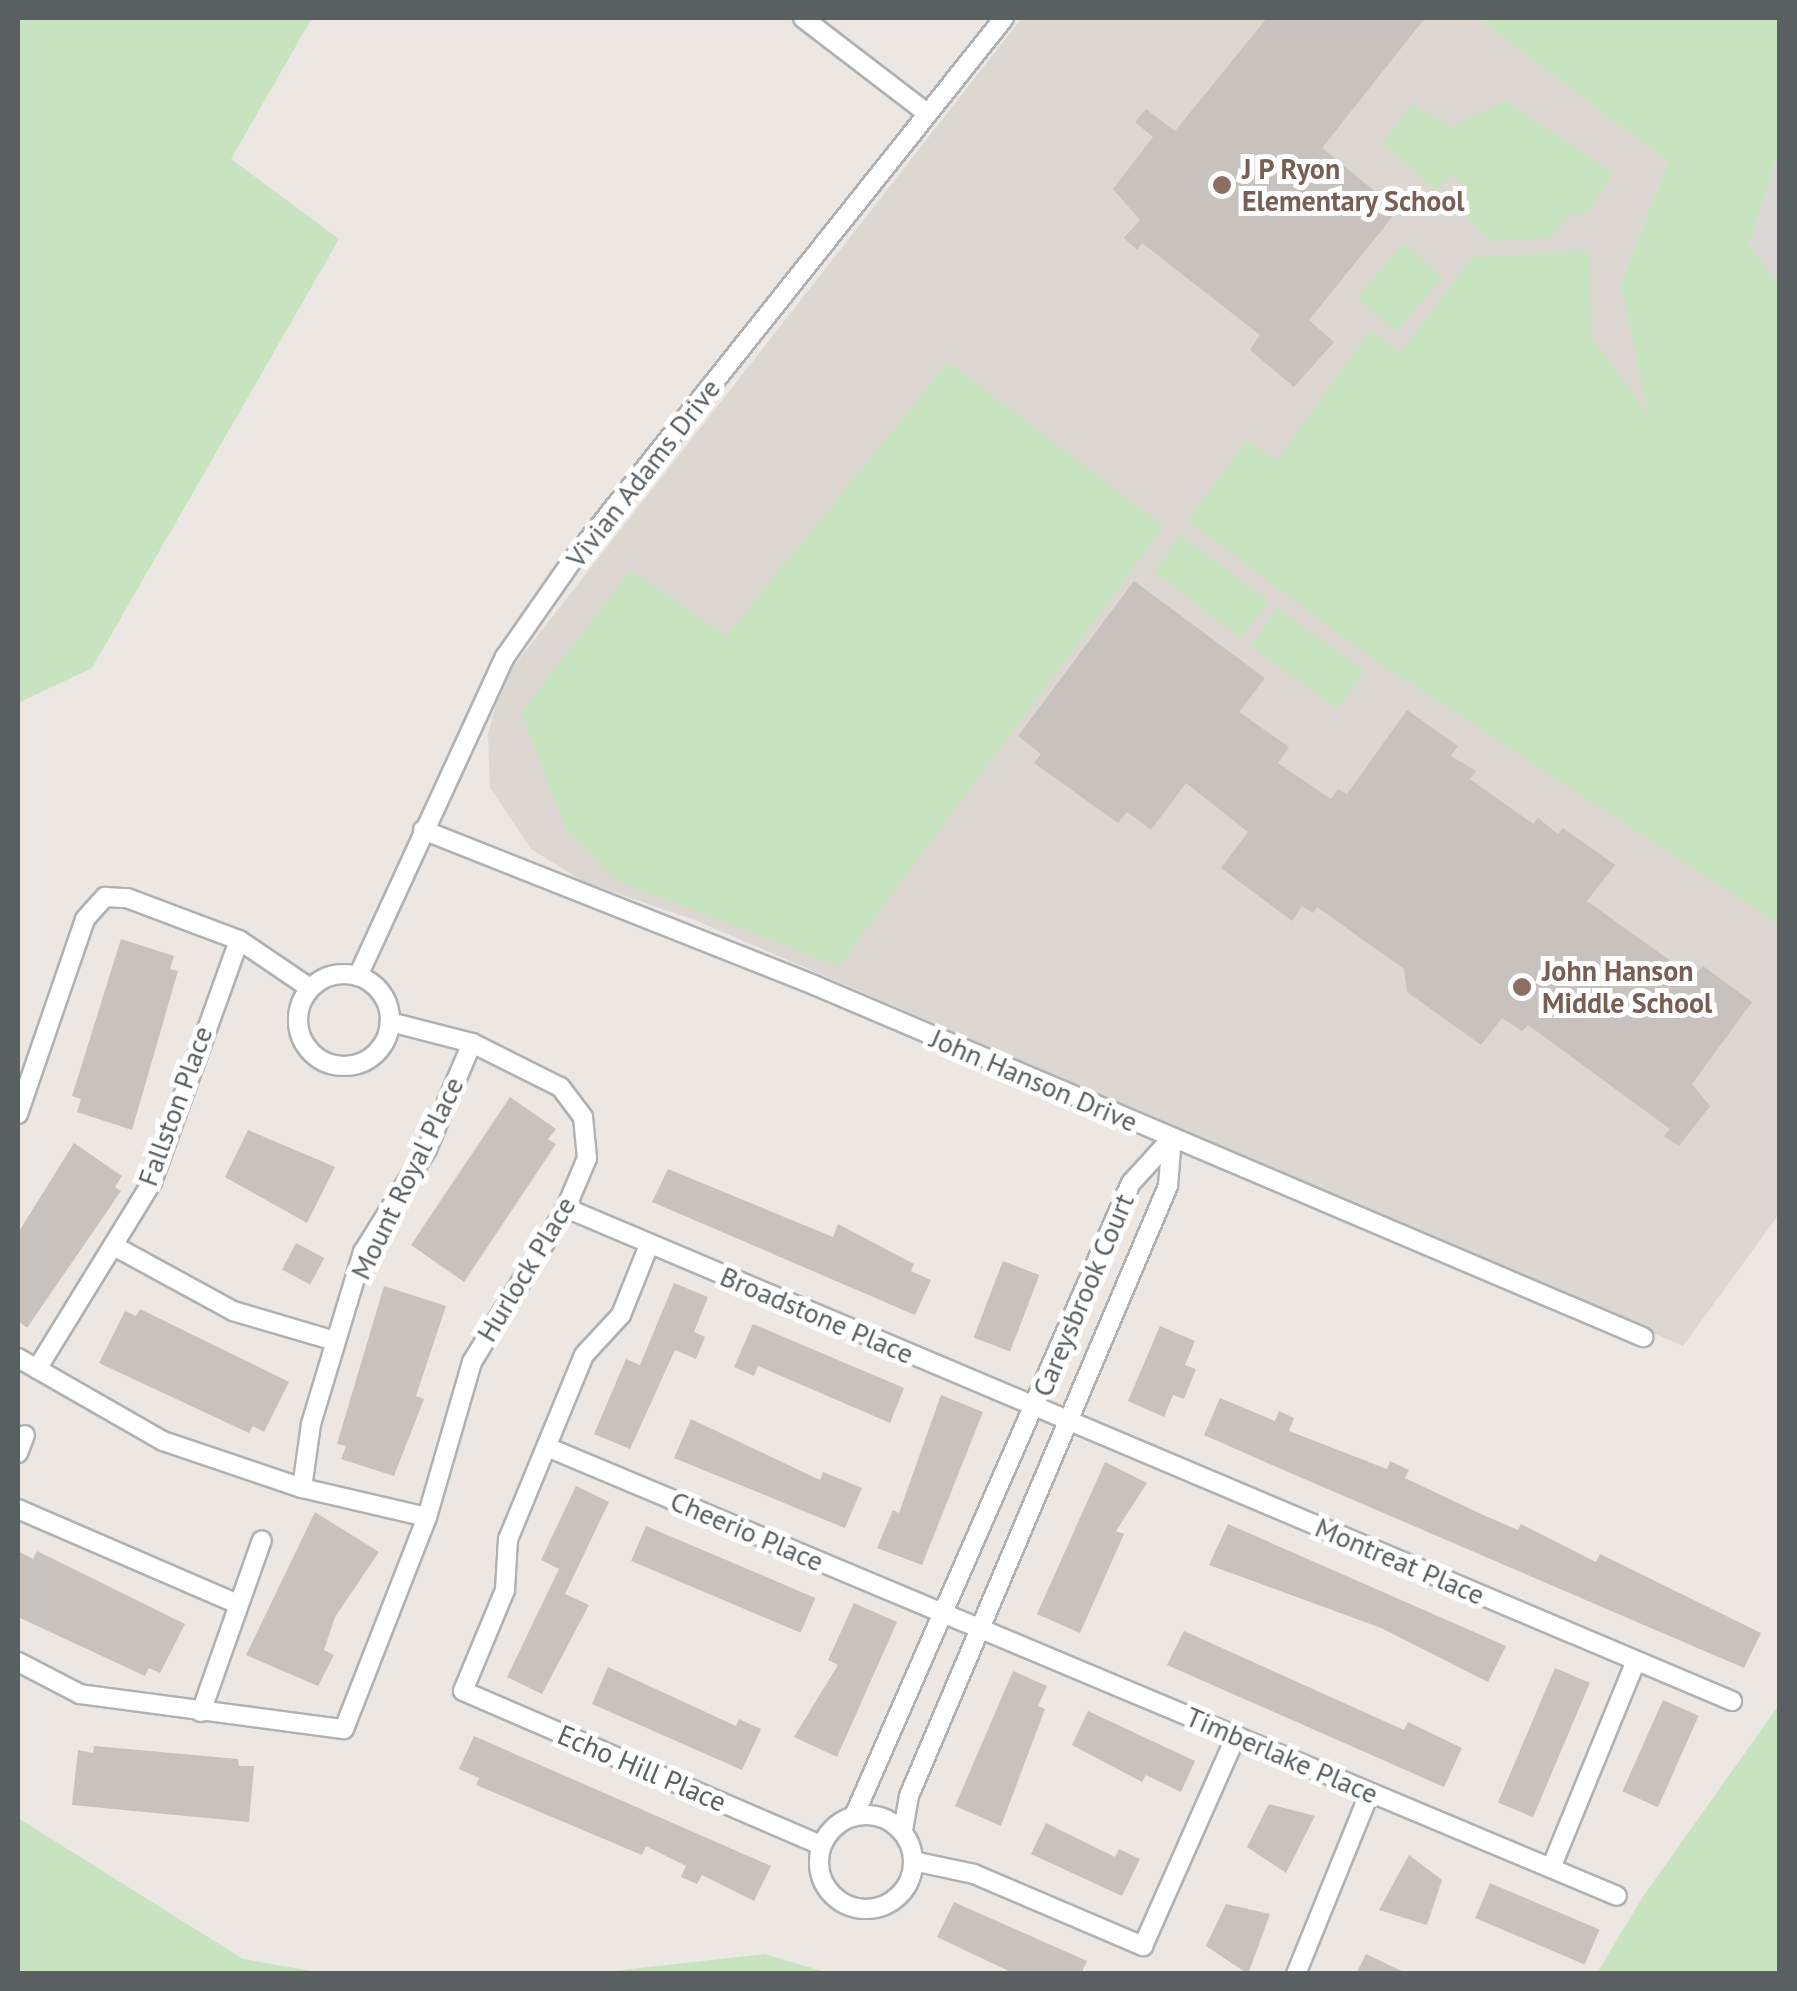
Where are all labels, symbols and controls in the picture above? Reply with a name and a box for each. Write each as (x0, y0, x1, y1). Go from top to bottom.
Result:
place label: J P Ryon Elementary School (1242, 152, 1466, 218)
marker: J P Ryon Elementary School (1211, 174, 1233, 196)
street label: Vivian Adams Drive (559, 372, 727, 574)
place label: John Hanson Middle School (1542, 954, 1712, 1020)
marker: John Hanson Middle School (1511, 976, 1533, 998)
street label: John Hanson Drive (925, 1021, 1143, 1139)
street label: Fallston Place (131, 1022, 219, 1190)
street label: Mount Royal Place (343, 1071, 471, 1285)
street label: Careysbrook Court (1025, 1188, 1141, 1402)
street label: Hurlock Place (469, 1190, 583, 1348)
street label: Broadstone Place (715, 1259, 919, 1371)
street label: Cheerio Place (665, 1484, 829, 1578)
street label: Montreat Place (1310, 1510, 1490, 1612)
street label: Timberlake Place (1181, 1699, 1383, 1811)
street label: Echo Hill Place (553, 1717, 731, 1819)

